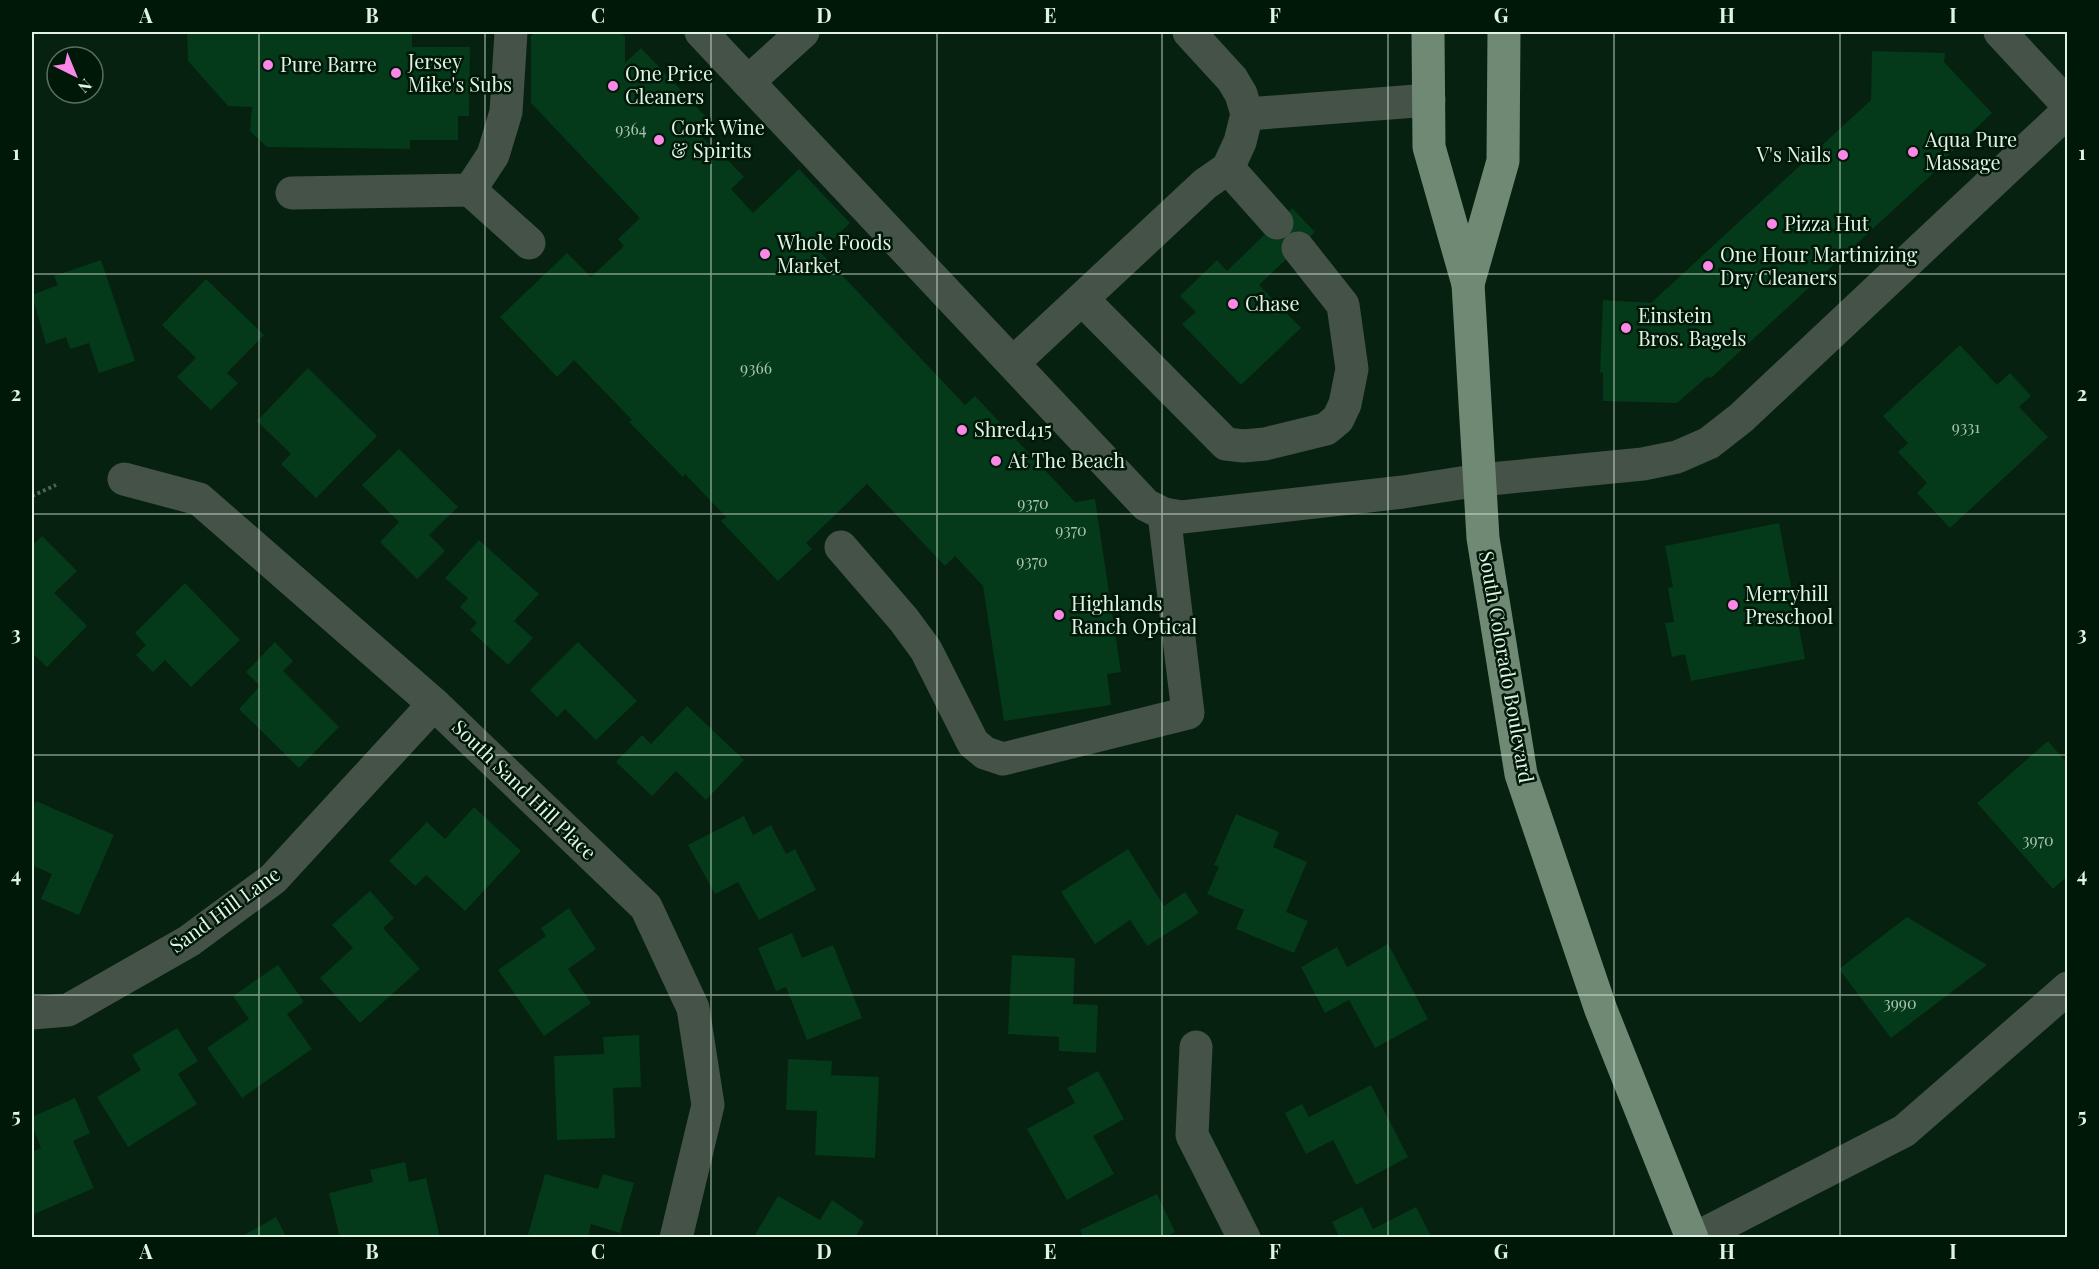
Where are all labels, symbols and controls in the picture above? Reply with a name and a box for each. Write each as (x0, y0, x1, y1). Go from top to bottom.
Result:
text: A (138, 1, 153, 28)
text: B (365, 1, 379, 28)
text: C (591, 1, 605, 28)
text: D (816, 1, 832, 28)
text: E (1044, 1, 1056, 28)
text: F (1269, 1, 1281, 28)
text: G (1494, 1, 1509, 28)
text: H (1719, 1, 1735, 28)
text: I (1949, 1, 1957, 28)
north arrow (45, 45, 105, 105)
place label: Jersey Mike's Subs (407, 47, 512, 97)
place label: Pure Barre (280, 50, 377, 77)
marker: Pure Barre (261, 58, 275, 72)
place label: One Price Cleaners (625, 59, 713, 109)
marker: Jersey Mike's Subs (389, 66, 403, 80)
text: N (74, 75, 97, 98)
marker: One Price Cleaners (606, 79, 620, 93)
place label: Cork Wine & Spirits (671, 113, 765, 163)
house number: 9364 (615, 118, 647, 139)
place label: Aqua Pure Massage (1924, 125, 2017, 175)
marker: Cork Wine & Spirits (652, 133, 666, 147)
text: 1 (12, 138, 20, 165)
text: 1 (2078, 138, 2086, 165)
place label: V's Nails (1756, 140, 1831, 167)
marker: Aqua Pure Massage (1906, 145, 1920, 159)
marker: V's Nails (1836, 148, 1850, 162)
place label: Pizza Hut (1784, 209, 1870, 236)
marker: Pizza Hut (1765, 217, 1779, 231)
place label: Whole Foods Market (776, 228, 891, 278)
place label: One Hour Martinizing Dry Cleaners (1720, 240, 1918, 290)
marker: Whole Foods Market (758, 247, 772, 261)
marker: One Hour Martinizing Dry Cleaners (1701, 259, 1715, 273)
place label: Chase (1245, 289, 1300, 316)
marker: Chase (1226, 297, 1240, 311)
place label: Einstein Bros. Bagels (1638, 301, 1746, 351)
marker: Einstein Bros. Bagels (1619, 321, 1633, 335)
house number: 9366 (740, 357, 772, 378)
text: 2 (11, 379, 21, 406)
text: 2 (2077, 379, 2087, 406)
place label: Shred415 (974, 415, 1052, 442)
house number: 9331 (1952, 416, 1980, 437)
marker: Shred415 (955, 423, 969, 437)
place label: At The Beach (1007, 446, 1125, 473)
marker: At The Beach (989, 454, 1003, 468)
house number: 9370 (1017, 492, 1049, 513)
house number: 9370 (1055, 519, 1087, 540)
street label: South Colorado Boulevard (1474, 549, 1541, 785)
house number: 9370 (1016, 550, 1048, 571)
place label: Merryhill Preschool (1745, 579, 1833, 629)
place label: Highlands Ranch Optical (1071, 589, 1197, 639)
marker: Merryhill Preschool (1726, 598, 1740, 612)
marker: Highlands Ranch Optical (1052, 608, 1066, 622)
text: 3 (11, 619, 21, 646)
text: 3 (2077, 619, 2087, 646)
street label: South Sand Hill Place (447, 713, 603, 865)
house number: 3970 (2022, 829, 2054, 850)
text: 4 (11, 860, 21, 887)
street label: Sand Hill Lane (163, 860, 285, 958)
text: 4 (2077, 860, 2087, 887)
house number: 3990 (1883, 992, 1917, 1013)
text: 5 (11, 1101, 21, 1128)
text: 5 (2077, 1101, 2087, 1128)
text: A (138, 1237, 153, 1264)
text: B (365, 1237, 379, 1264)
text: C (591, 1237, 605, 1264)
text: D (816, 1237, 832, 1264)
text: E (1044, 1237, 1056, 1264)
text: F (1269, 1237, 1281, 1264)
text: G (1494, 1237, 1509, 1264)
text: H (1719, 1237, 1735, 1264)
text: I (1949, 1237, 1957, 1264)

